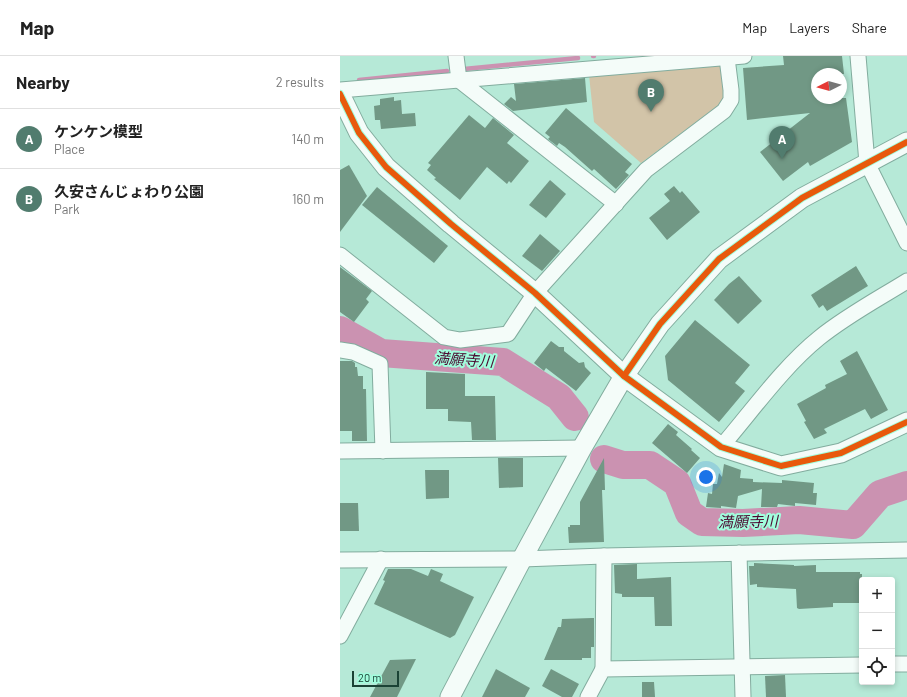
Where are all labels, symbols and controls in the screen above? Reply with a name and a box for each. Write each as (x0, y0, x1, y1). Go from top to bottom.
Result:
text: Map (20, 16, 54, 39)
text: Map (742, 19, 767, 36)
text: Layers (789, 19, 830, 36)
text: Share (852, 19, 887, 36)
north arrow (811, 68, 847, 104)
text: Nearby (16, 72, 70, 92)
text: 2 results (276, 74, 324, 90)
pin: B (638, 79, 664, 112)
text: ケンケン模型 (54, 122, 143, 140)
pin: A (769, 126, 795, 159)
text: A (25, 131, 33, 147)
text: 140 m (292, 131, 324, 147)
text: Place (54, 141, 85, 157)
text: 久安さんじょわり公園 (54, 182, 204, 200)
text: B (25, 191, 33, 207)
text: 160 m (292, 191, 324, 207)
text: Park (54, 201, 80, 217)
water label: 満願寺川 (433, 348, 497, 370)
your location (696, 467, 716, 487)
water label: 満願寺川 (718, 511, 780, 531)
map controls (859, 577, 895, 685)
button: + (859, 577, 895, 613)
button: − (859, 613, 895, 649)
button: locate (859, 649, 895, 685)
scale bar (352, 669, 399, 688)
text: 20 m (358, 671, 381, 684)

